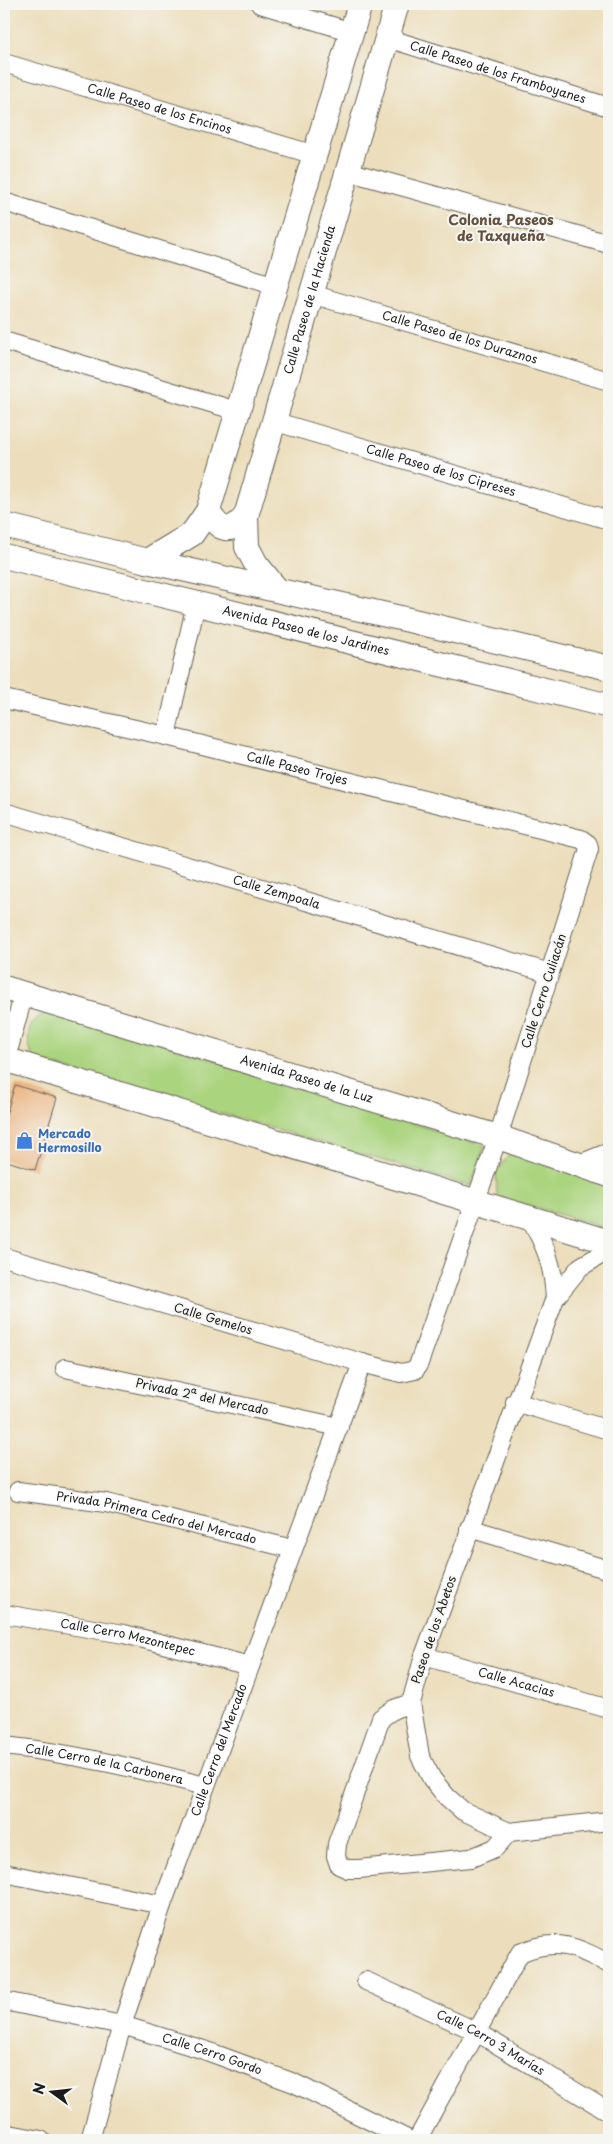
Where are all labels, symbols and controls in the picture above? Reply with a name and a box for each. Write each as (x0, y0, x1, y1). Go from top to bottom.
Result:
street label: Calle Paseo de los Framboyanes (408, 36, 589, 107)
street label: Calle Paseo de los Encinos (85, 78, 234, 138)
district label: Colonia Paseos de Taxqueña (448, 209, 554, 246)
street label: Calle Paseo de la Hacienda (278, 222, 339, 376)
street label: Calle Paseo de los Duraznos (380, 305, 540, 368)
street label: Calle Paseo de los Cipreses (364, 439, 519, 500)
street label: Avenida Paseo de los Jardines (221, 601, 392, 659)
street label: Calle Paseo Trojes (245, 746, 350, 789)
street label: Calle Zempoala (231, 870, 323, 913)
street label: Calle Cerro Culiacán (516, 931, 570, 1050)
street label: Avenida Paseo de la Luz (238, 1050, 376, 1107)
place label: Mercado Hermosillo (38, 1124, 101, 1156)
shop icon: Mercado Hermosillo (14, 1131, 34, 1151)
street label: Calle Gemelos (172, 1298, 255, 1339)
street label: Privada 2ª del Mercado (134, 1373, 271, 1419)
street label: Privada Primera Cedro del Mercado (55, 1486, 259, 1548)
street label: Paseo de los Abetos (406, 1573, 460, 1686)
street label: Calle Cerro Mezontepec (59, 1614, 197, 1660)
street label: Calle Acacias (476, 1662, 557, 1701)
street label: Calle Cerro del Mercado (186, 1681, 251, 1819)
street label: Calle Cerro de la Carbonera (24, 1739, 186, 1788)
street label: Calle Cerro 3 Marías (434, 2005, 549, 2079)
street label: Calle Cerro Gordo (160, 2028, 265, 2079)
north arrow (28, 2066, 78, 2116)
text: N (27, 2080, 51, 2097)

